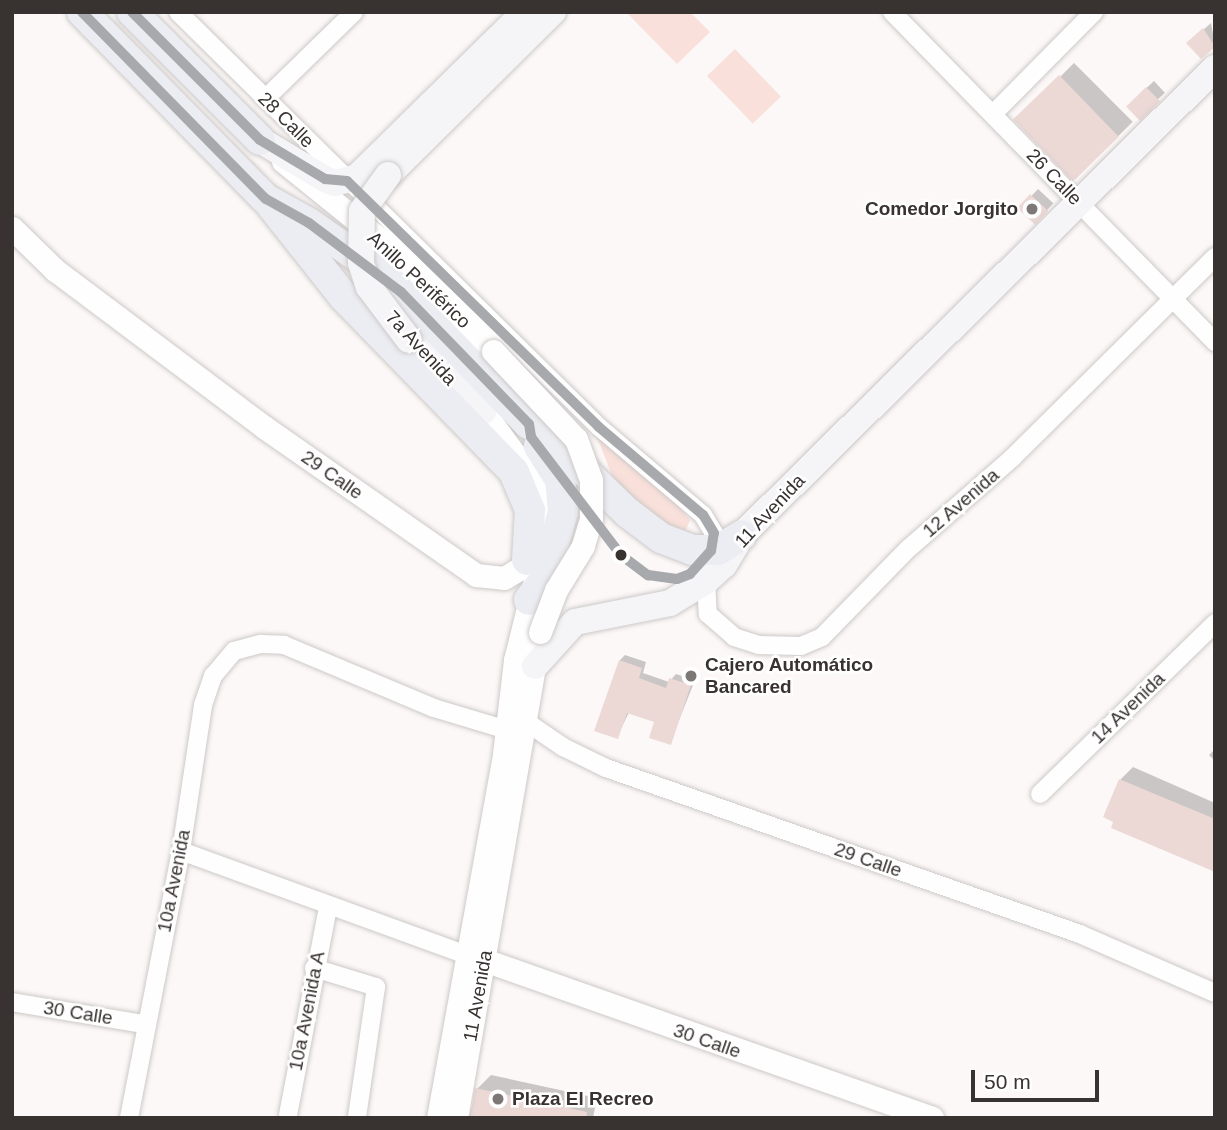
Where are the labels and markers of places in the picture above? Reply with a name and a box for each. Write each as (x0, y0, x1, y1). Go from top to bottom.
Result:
place label: Comedor Jorgito (865, 198, 1018, 220)
marker: Comedor Jorgito (1024, 201, 1040, 217)
unlabelled marker (614, 548, 628, 562)
place label: Cajero Automático Bancared (705, 654, 874, 698)
marker: Cajero Automático Bancared (683, 668, 699, 684)
place label: Plaza El Recreo (512, 1088, 654, 1110)
marker: Plaza El Recreo (490, 1091, 506, 1107)

